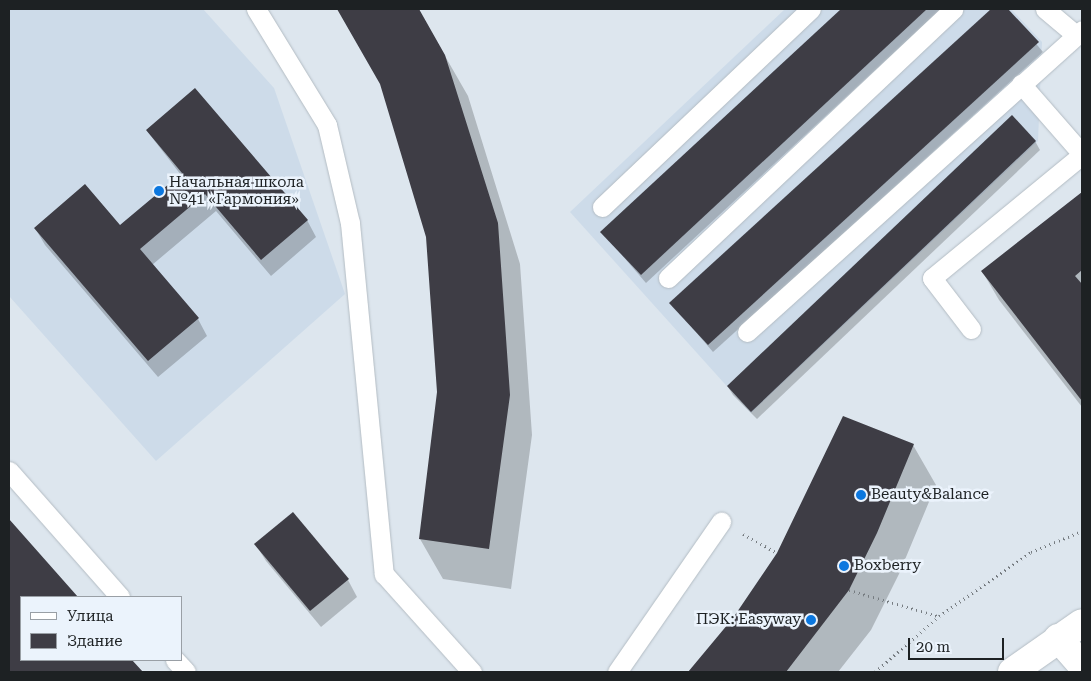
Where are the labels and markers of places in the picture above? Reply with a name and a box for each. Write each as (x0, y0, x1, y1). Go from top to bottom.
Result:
place label: Начальная школа №41 «Гармония» (169, 173, 304, 208)
marker: Начальная школа №41 «Гармония» (153, 185, 165, 197)
place label: Beauty&Balance (871, 486, 989, 504)
marker: Beauty&Balance (855, 489, 867, 501)
place label: Boxberry (854, 557, 921, 575)
marker: Boxberry (838, 560, 850, 572)
place label: ПЭК: Easyway (696, 611, 801, 629)
marker: ПЭК: Easyway (805, 614, 817, 626)

